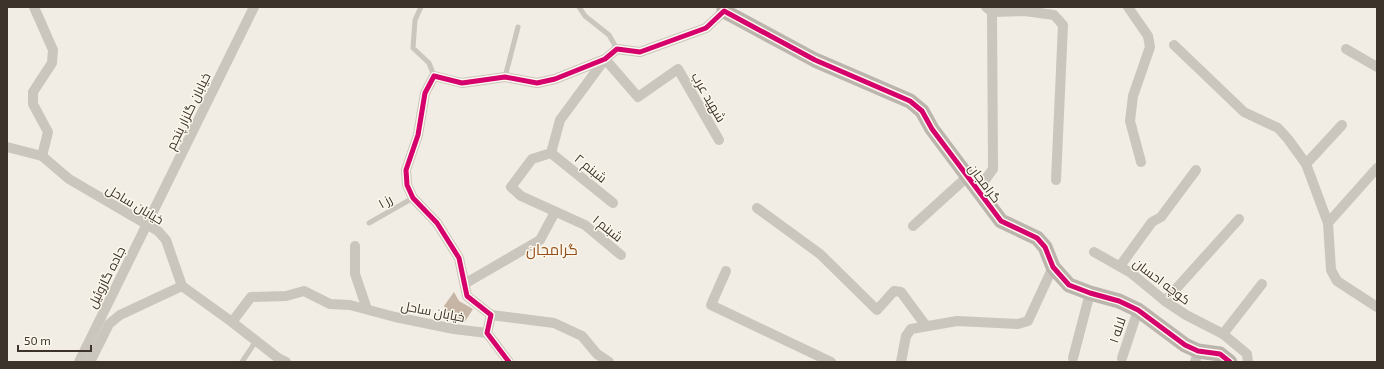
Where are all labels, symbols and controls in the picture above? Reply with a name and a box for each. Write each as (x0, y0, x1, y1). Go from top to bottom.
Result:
street label: شهید عرب (688, 69, 730, 125)
street label: خیابان گلزار پنجم (162, 70, 215, 153)
street label: شبنم ۲ (570, 150, 610, 187)
street label: گرامجان (965, 160, 1005, 206)
street label: خیابان ساحل (103, 181, 167, 227)
street label: رز ۱ (375, 191, 395, 211)
street label: شبنم ۱ (589, 211, 626, 246)
district label: گرامجان (526, 240, 578, 260)
street label: جاده گازوئیل (84, 243, 128, 311)
street label: کوچه احسان (1129, 254, 1194, 309)
street label: خیابان ساحل (400, 297, 466, 325)
street label: لاله ۱ (1105, 315, 1129, 345)
scale bar (18, 327, 91, 353)
text: 50 m (24, 333, 51, 347)

